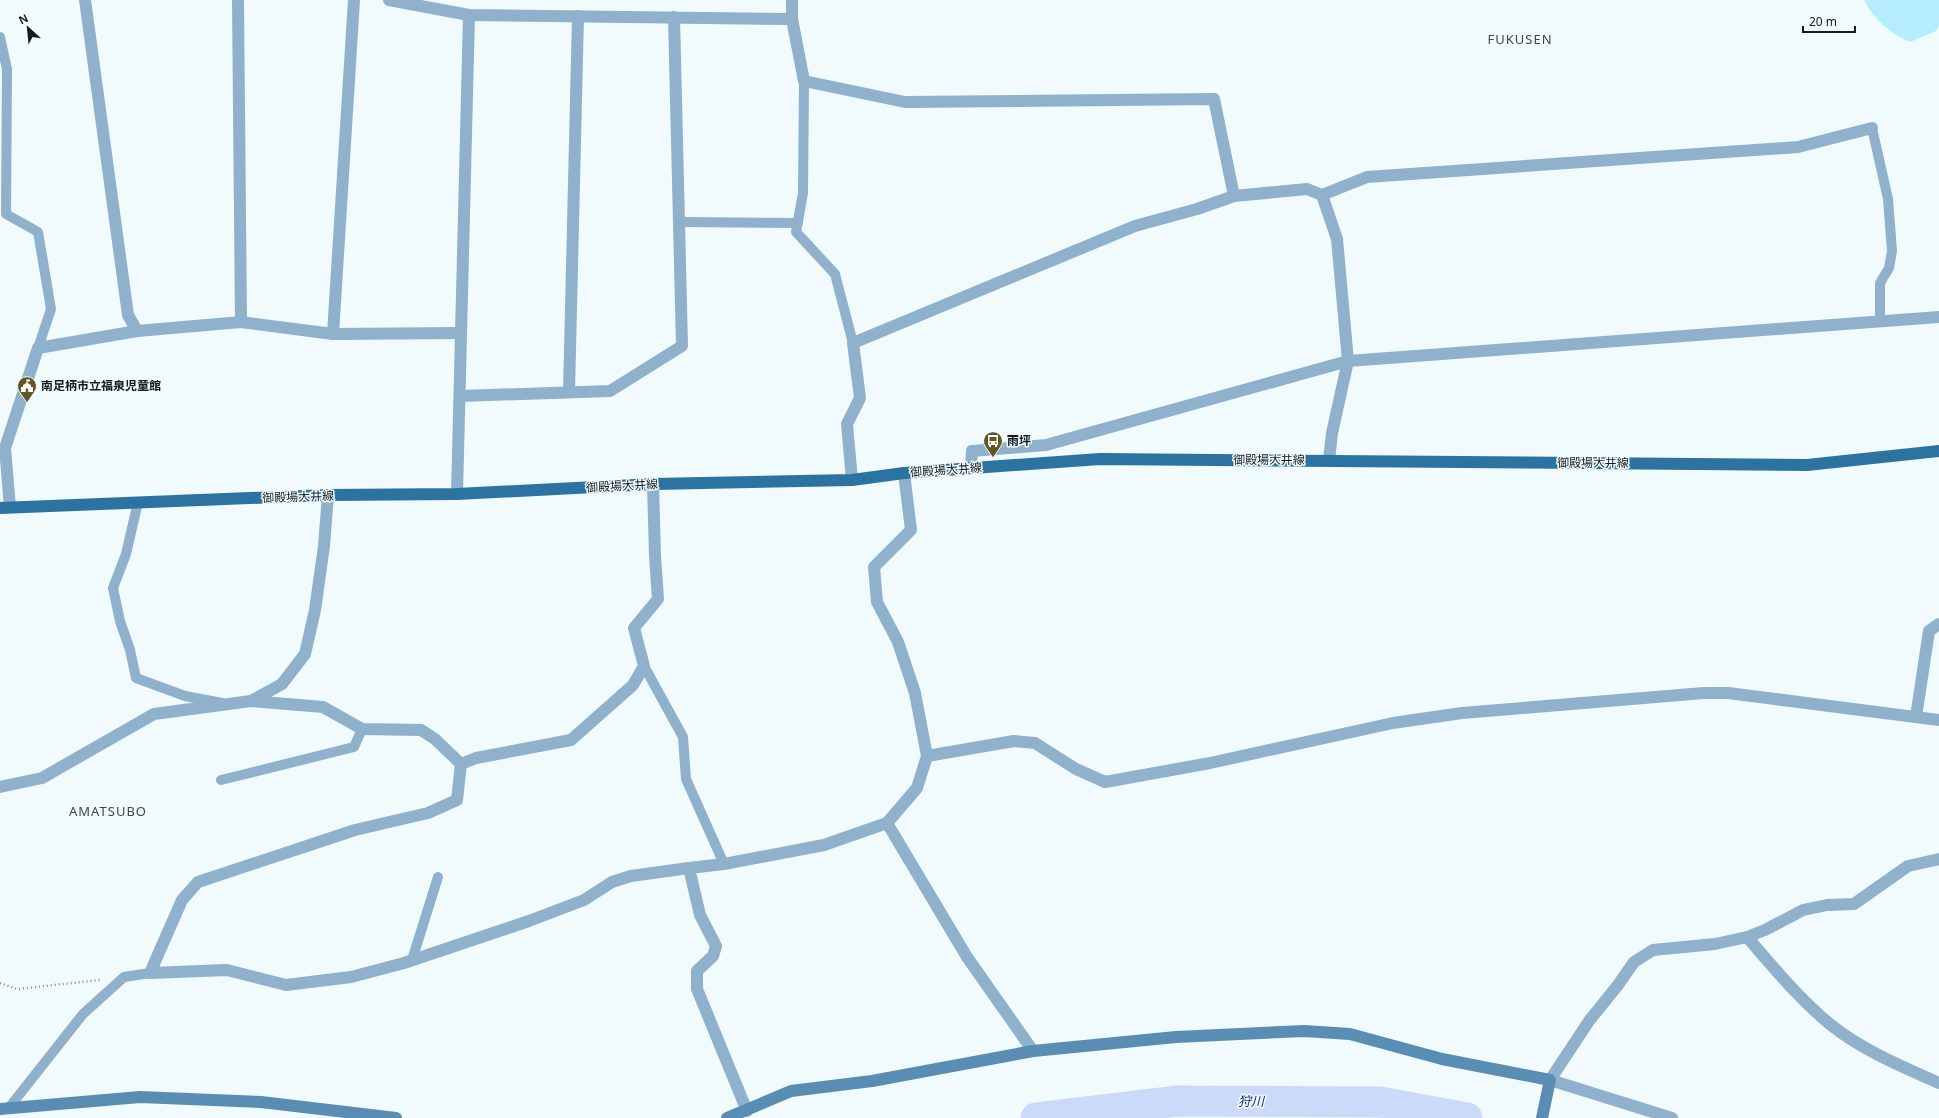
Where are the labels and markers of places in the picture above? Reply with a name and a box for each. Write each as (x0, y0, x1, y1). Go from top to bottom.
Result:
public building icon: 南足柄市立福泉児童館 (16, 375, 38, 403)
place label: 南足柄市立福泉児童館 (41, 377, 161, 394)
bus stop icon: 雨坪 (982, 430, 1004, 458)
place label: 雨坪 (1007, 432, 1031, 449)

